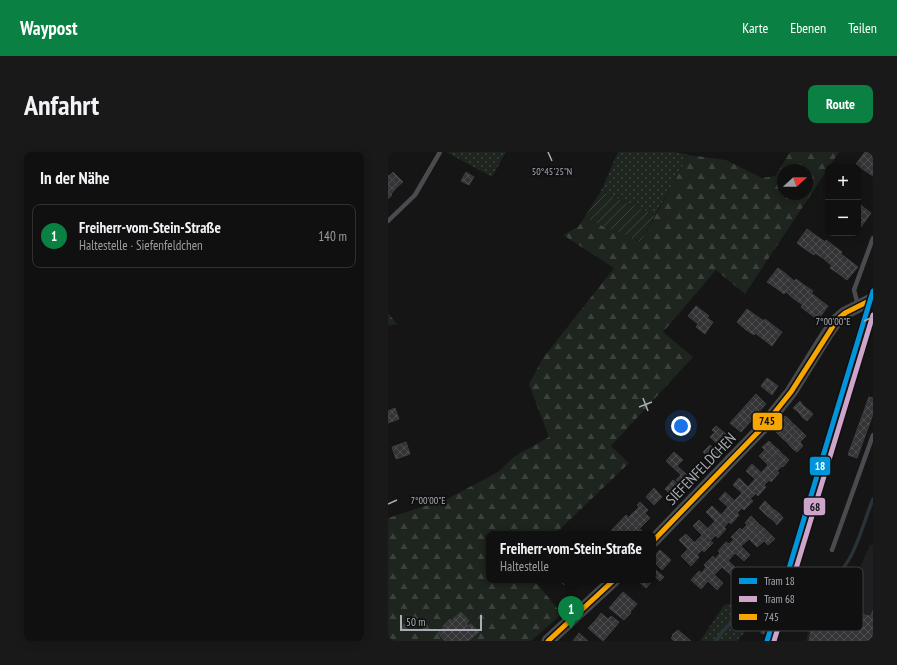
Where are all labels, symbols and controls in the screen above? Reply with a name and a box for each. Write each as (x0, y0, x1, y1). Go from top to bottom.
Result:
text: Waypost (20, 16, 77, 40)
text: Karte (742, 19, 768, 37)
text: Ebenen (790, 19, 826, 37)
text: Teilen (848, 19, 877, 37)
button: Route (808, 85, 873, 123)
text: Anfahrt (24, 86, 99, 123)
north arrow (777, 164, 813, 200)
map controls (825, 164, 861, 236)
button: + (825, 164, 861, 200)
text: 50°45'25"N (532, 165, 572, 178)
text: In der Nähe (40, 167, 110, 189)
button: − (825, 200, 861, 236)
text: Freiherr-vom-Stein-Straße (79, 218, 221, 237)
text: 1 (51, 228, 57, 245)
text: 140 m (318, 228, 347, 245)
text: Haltestelle · Siefenfeldchen (79, 237, 203, 254)
text: 7°00'00"E (816, 315, 850, 328)
line badge: 745 (752, 412, 783, 431)
text: 745 (759, 414, 775, 428)
your location (671, 416, 691, 436)
street label: SIEFENFELDCHEN (661, 429, 740, 509)
line badge: 18 (809, 456, 831, 476)
text: 18 (815, 459, 825, 473)
text: 7°00'00"E (411, 494, 445, 507)
line badge: 68 (803, 497, 826, 516)
text: 68 (810, 500, 820, 514)
popup (486, 531, 656, 583)
text: Freiherr-vom-Stein-Straße (500, 539, 642, 558)
text: Haltestelle (500, 558, 549, 575)
legend (731, 567, 863, 631)
text: Tram 18 (764, 574, 795, 588)
text: Tram 68 (764, 592, 795, 606)
pin: 1 (558, 596, 584, 629)
text: 745 (764, 610, 779, 624)
scale bar (400, 613, 482, 632)
text: 50 m (406, 615, 425, 629)

